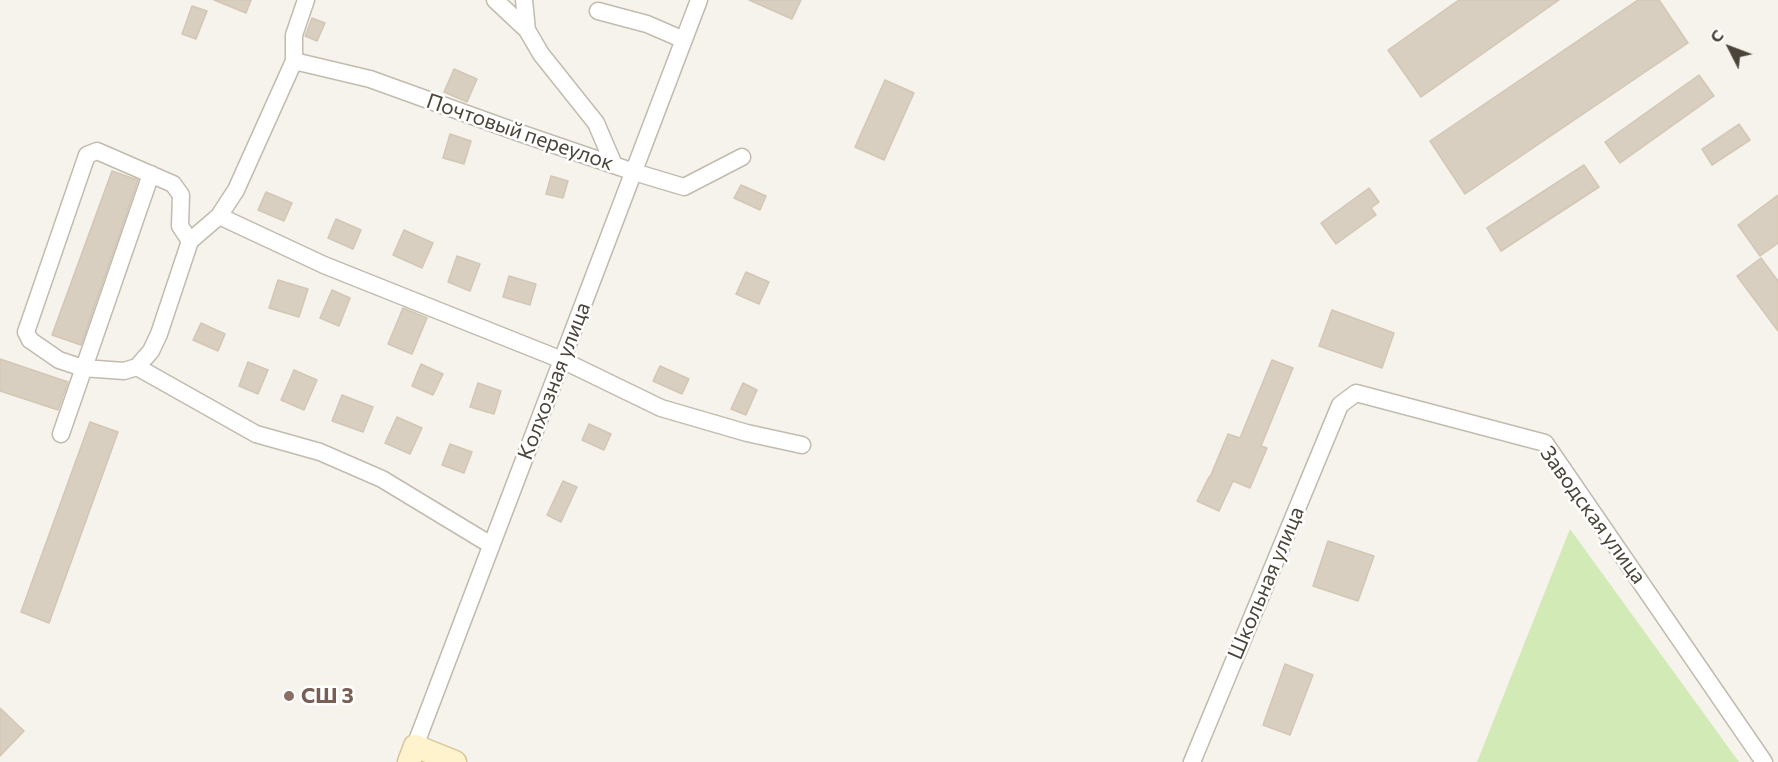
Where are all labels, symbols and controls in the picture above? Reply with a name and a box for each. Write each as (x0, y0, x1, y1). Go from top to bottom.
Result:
north arrow (1700, 18, 1760, 78)
text: С (1706, 25, 1727, 46)
street label: Почтовый переулок (423, 88, 617, 176)
street label: Колхозная улица (512, 299, 596, 463)
street label: Заводская улица (1535, 441, 1651, 589)
street label: Школьная улица (1222, 503, 1310, 663)
place label: СШ 3 (301, 683, 354, 709)
marker: СШ 3 (282, 689, 296, 703)

